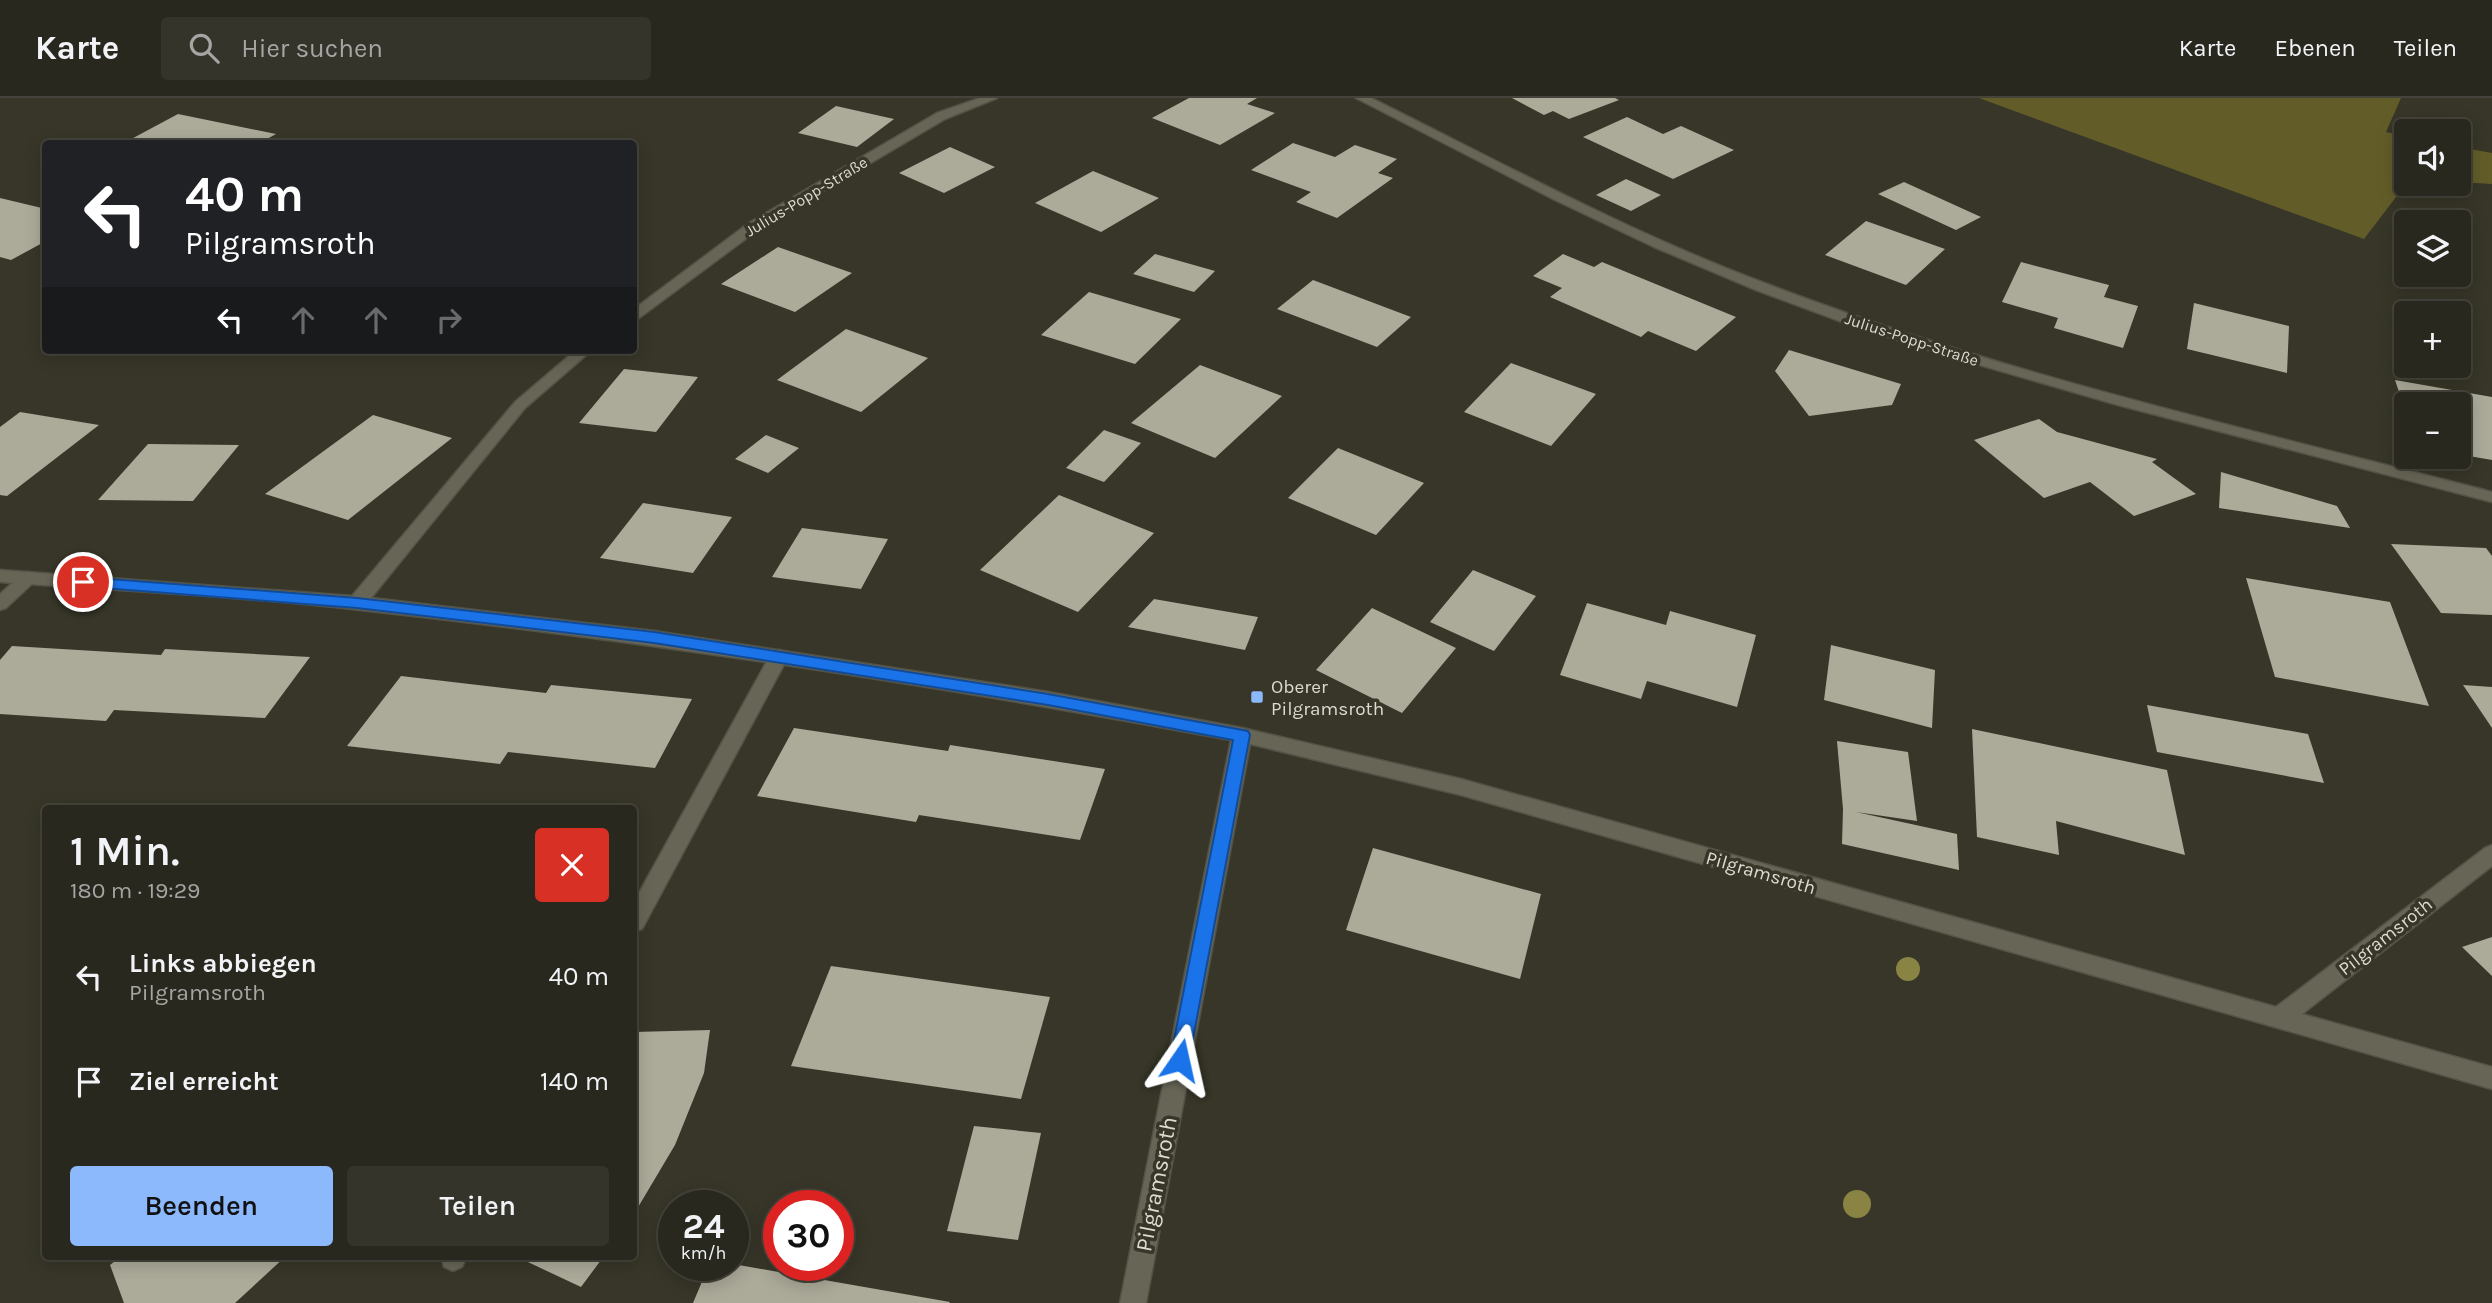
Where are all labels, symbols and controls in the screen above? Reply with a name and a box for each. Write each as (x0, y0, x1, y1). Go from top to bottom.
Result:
search box (161, 17, 651, 80)
text: Karte (35, 29, 119, 67)
icon: search (185, 29, 223, 67)
text: Hier suchen (241, 33, 383, 64)
text: Karte (2179, 34, 2236, 62)
text: Ebenen (2274, 34, 2356, 62)
text: Teilen (2394, 34, 2457, 62)
map controls (2394, 119, 2471, 469)
button: sound (2394, 119, 2471, 196)
street label: Julius-Popp-Straße (742, 152, 871, 240)
text: 40 m (185, 166, 304, 223)
icon: left (70, 168, 161, 259)
button: layers (2394, 210, 2471, 287)
text: Pilgramsroth (185, 225, 376, 262)
icon: left (211, 301, 249, 339)
icon: ahead (284, 301, 322, 339)
icon: ahead (357, 301, 395, 339)
icon: right (430, 301, 468, 339)
button: + (2394, 301, 2471, 378)
street label: Julius-Popp-Straße (1843, 309, 1981, 370)
button: − (2394, 392, 2471, 469)
pin (53, 552, 113, 612)
icon: arrive (64, 563, 102, 601)
place label: Oberer Pilgramsroth (1271, 676, 1384, 720)
marker: Oberer Pilgramsroth (1249, 689, 1265, 705)
text: 1 Min. (70, 826, 180, 876)
button: close (535, 828, 609, 902)
street label: Pilgramsroth (1703, 847, 1818, 899)
text: 180 m · 19:29 (70, 877, 200, 904)
street label: Pilgramsroth (2334, 893, 2437, 980)
text: Links abbiegen (129, 948, 317, 979)
icon: left (70, 958, 108, 996)
text: 40 m (549, 961, 609, 992)
text: Pilgramsroth (129, 979, 266, 1006)
position arrow (1143, 1023, 1217, 1097)
icon: arrive (70, 1063, 108, 1101)
text: Ziel erreicht (129, 1066, 279, 1097)
text: 140 m (540, 1066, 609, 1097)
street label: Pilgramsroth (1130, 1114, 1183, 1254)
button: Beenden (70, 1166, 333, 1246)
button: Teilen (347, 1166, 609, 1246)
speed limit sign: 30 (763, 1190, 854, 1281)
text: 24 (683, 1206, 725, 1247)
text: km/h (681, 1242, 726, 1264)

